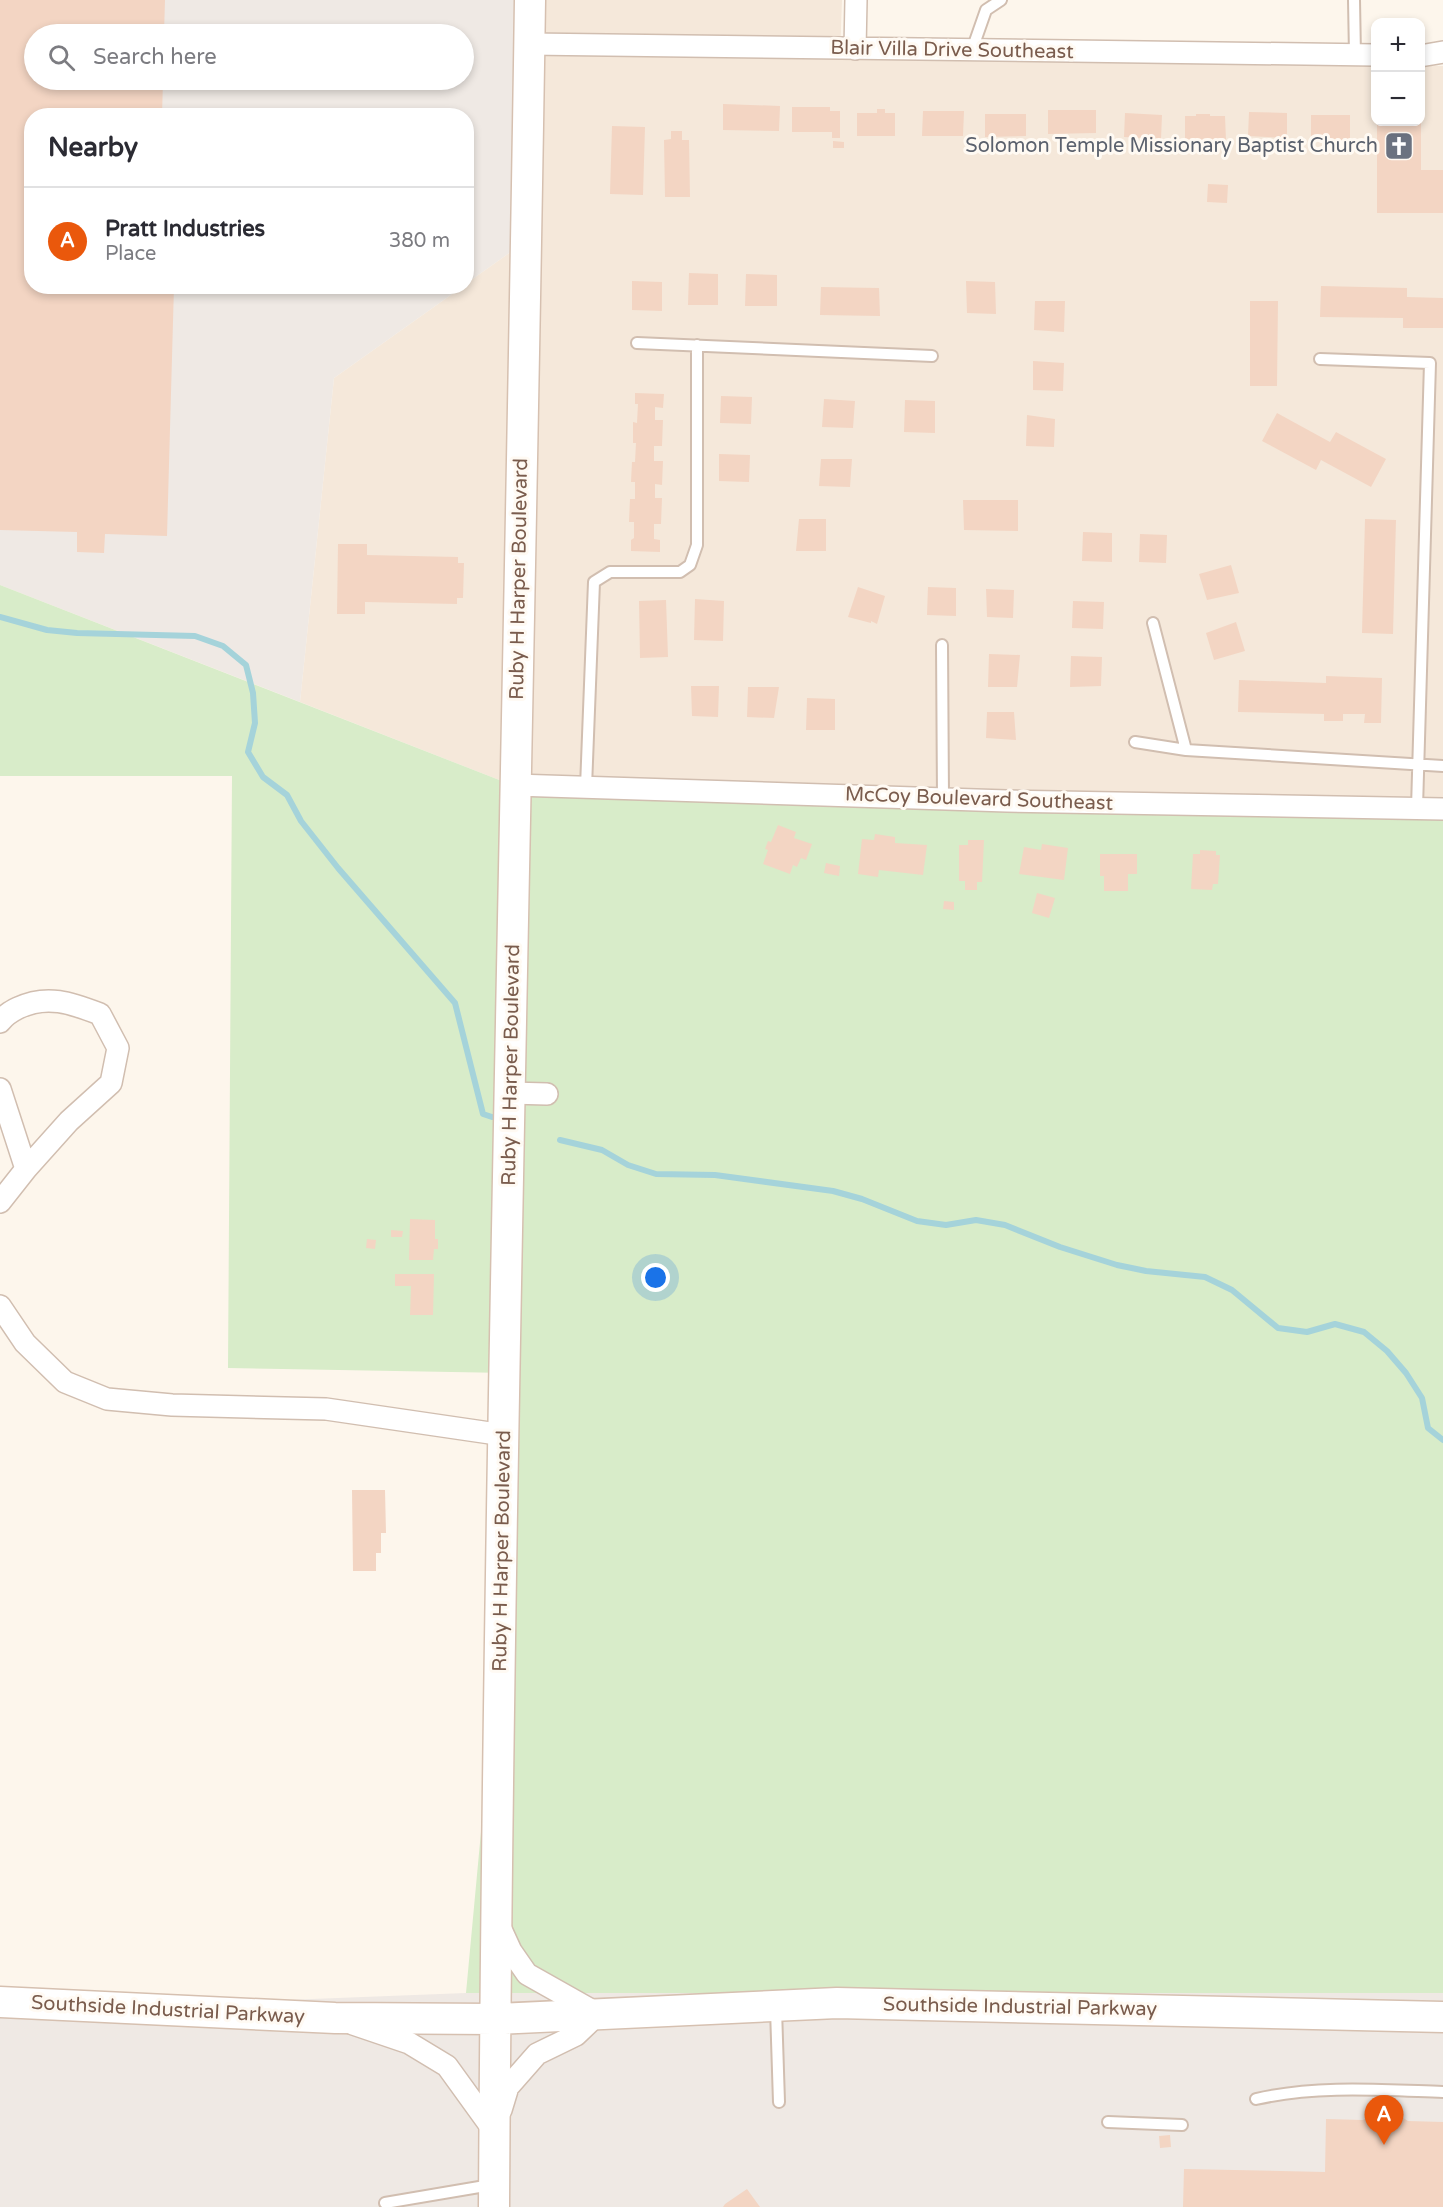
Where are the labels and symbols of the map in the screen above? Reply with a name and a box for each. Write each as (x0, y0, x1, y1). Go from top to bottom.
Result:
street label: Blair Villa Drive Southeast (830, 36, 1074, 64)
church icon: Solomon Temple Missionary Baptist Church (1383, 130, 1415, 162)
place label: Solomon Temple Missionary Baptist Church (965, 134, 1378, 158)
street label: Ruby H Harper Boulevard (505, 458, 533, 700)
street label: McCoy Boulevard Southeast (844, 782, 1114, 816)
street label: Ruby H Harper Boulevard (497, 944, 525, 1186)
your location (641, 1263, 670, 1292)
street label: Ruby H Harper Boulevard (488, 1430, 516, 1672)
street label: Southside Industrial Parkway (30, 1991, 306, 2029)
street label: Southside Industrial Parkway (883, 1993, 1158, 2021)
pin: A (1364, 2096, 1404, 2145)

